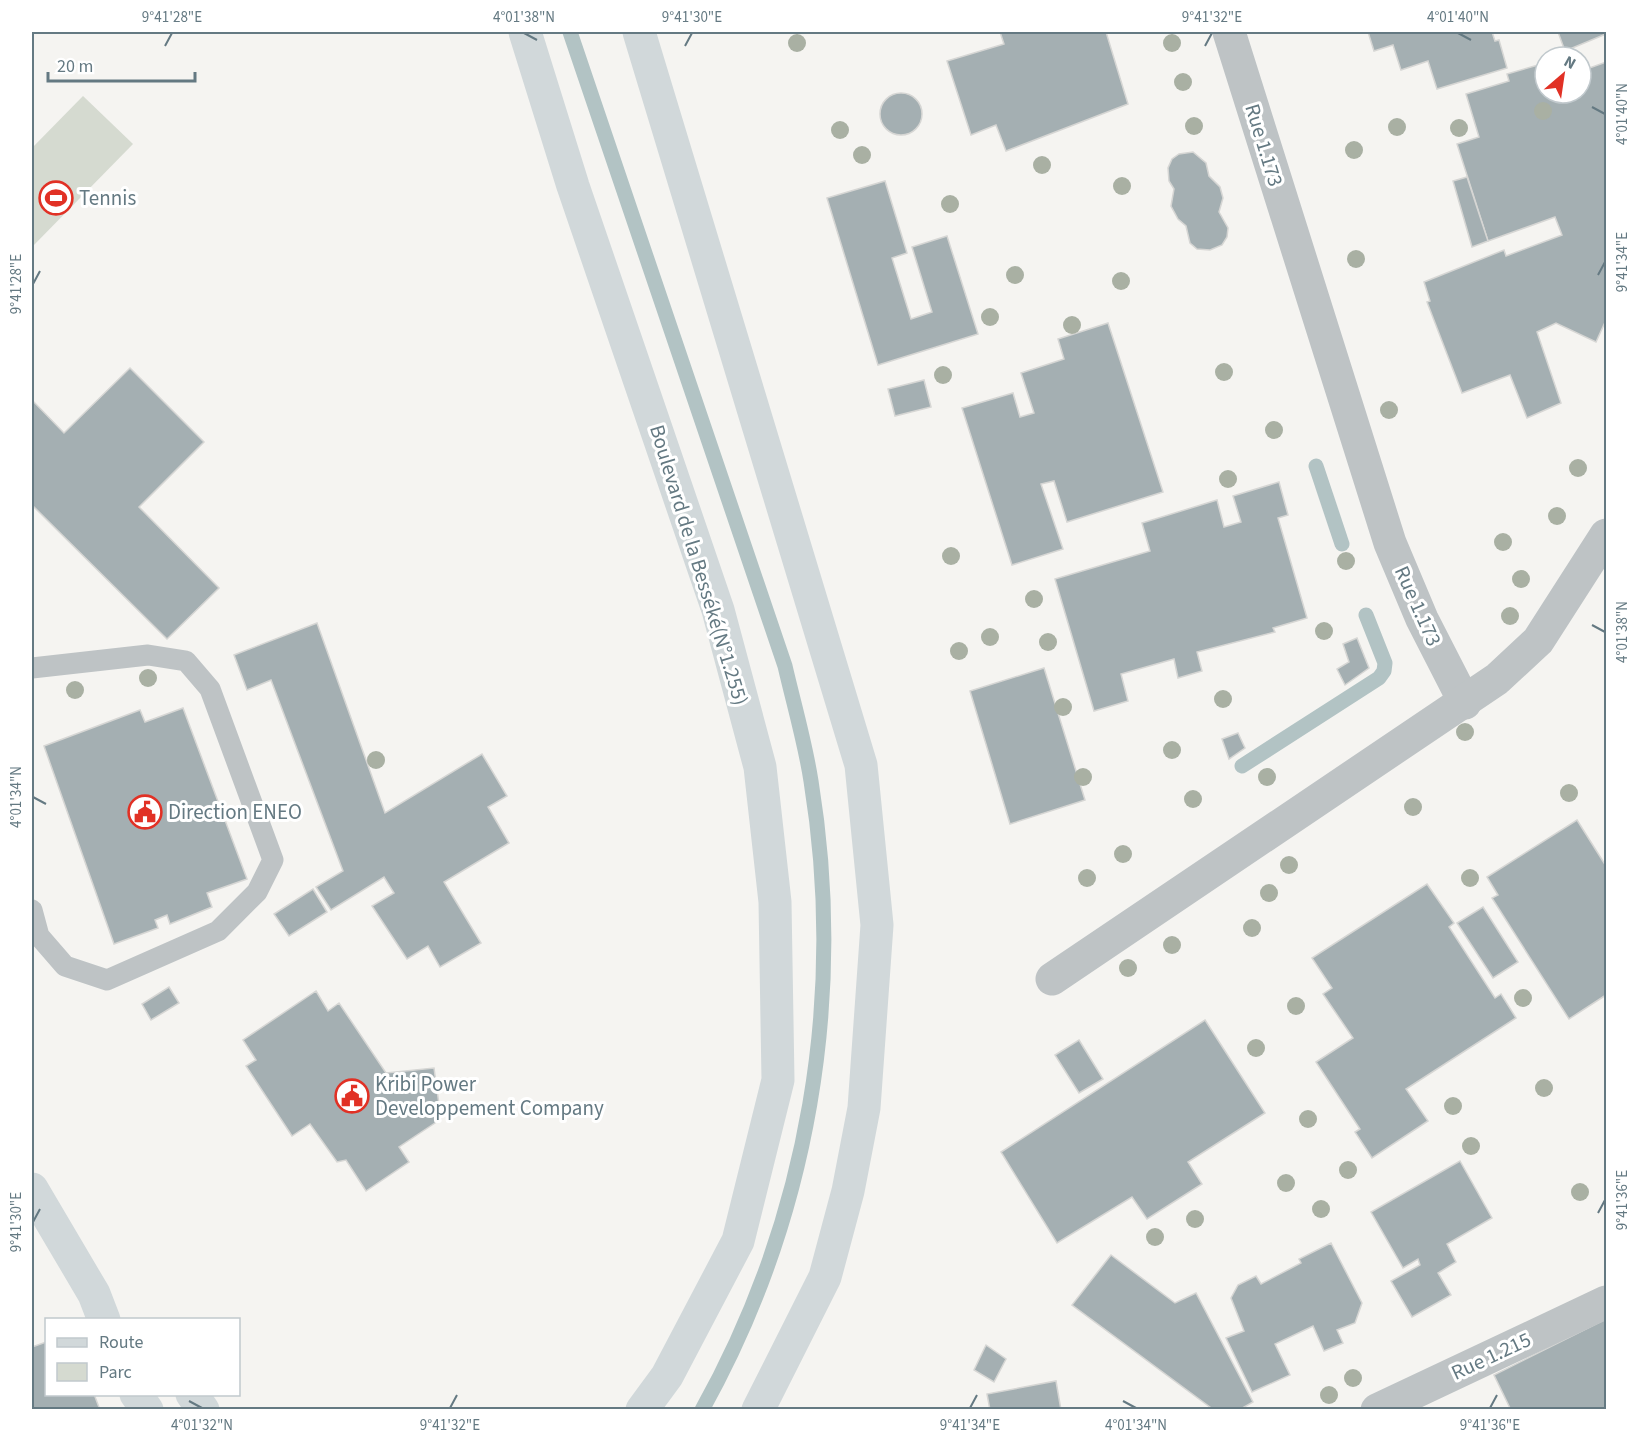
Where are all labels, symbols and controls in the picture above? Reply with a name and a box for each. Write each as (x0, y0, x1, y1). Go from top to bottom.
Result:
text: 9°41'28"E (142, 7, 202, 28)
text: 4°01'38"N (493, 7, 555, 28)
text: 9°41'30"E (662, 7, 722, 28)
text: 9°41'32"E (1182, 7, 1242, 28)
text: 4°01'40"N (1427, 7, 1489, 28)
scale bar (48, 45, 195, 83)
north arrow (1533, 45, 1593, 105)
text: N (1560, 51, 1580, 75)
text: 20 m (57, 54, 93, 79)
text: 4°01'40"N (1612, 83, 1633, 145)
street label: Rue 1.173 (1237, 100, 1291, 190)
sports icon: Tennis (38, 180, 74, 216)
place label: Tennis (79, 183, 136, 213)
text: 9°41'34"E (1612, 232, 1633, 292)
text: 9°41'28"E (6, 254, 27, 314)
street label: Boulevard de la Besséké(N°1.255) (642, 421, 756, 709)
street label: Rue 1.173 (1387, 561, 1449, 651)
text: 4°01'38"N (1612, 601, 1633, 663)
text: 4°01'34"N (6, 766, 27, 828)
public building icon: Direction ENEO (127, 794, 163, 830)
place label: Direction ENEO (168, 797, 302, 827)
place label: Kribi Power Developpement Company (375, 1069, 604, 1123)
public building icon: Kribi Power Developpement Company (334, 1078, 370, 1114)
text: 9°41'36"E (1612, 1170, 1633, 1230)
text: 9°41'30"E (6, 1192, 27, 1252)
legend (45, 1318, 240, 1396)
street label: Rue 1.215 (1446, 1324, 1536, 1388)
text: Route (99, 1330, 143, 1355)
text: Parc (99, 1360, 132, 1385)
text: 4°01'32"N (171, 1415, 233, 1436)
text: 9°41'32"E (420, 1415, 480, 1436)
text: 9°41'34"E (940, 1415, 1000, 1436)
text: 4°01'34"N (1105, 1415, 1167, 1436)
text: 9°41'36"E (1460, 1415, 1520, 1436)

